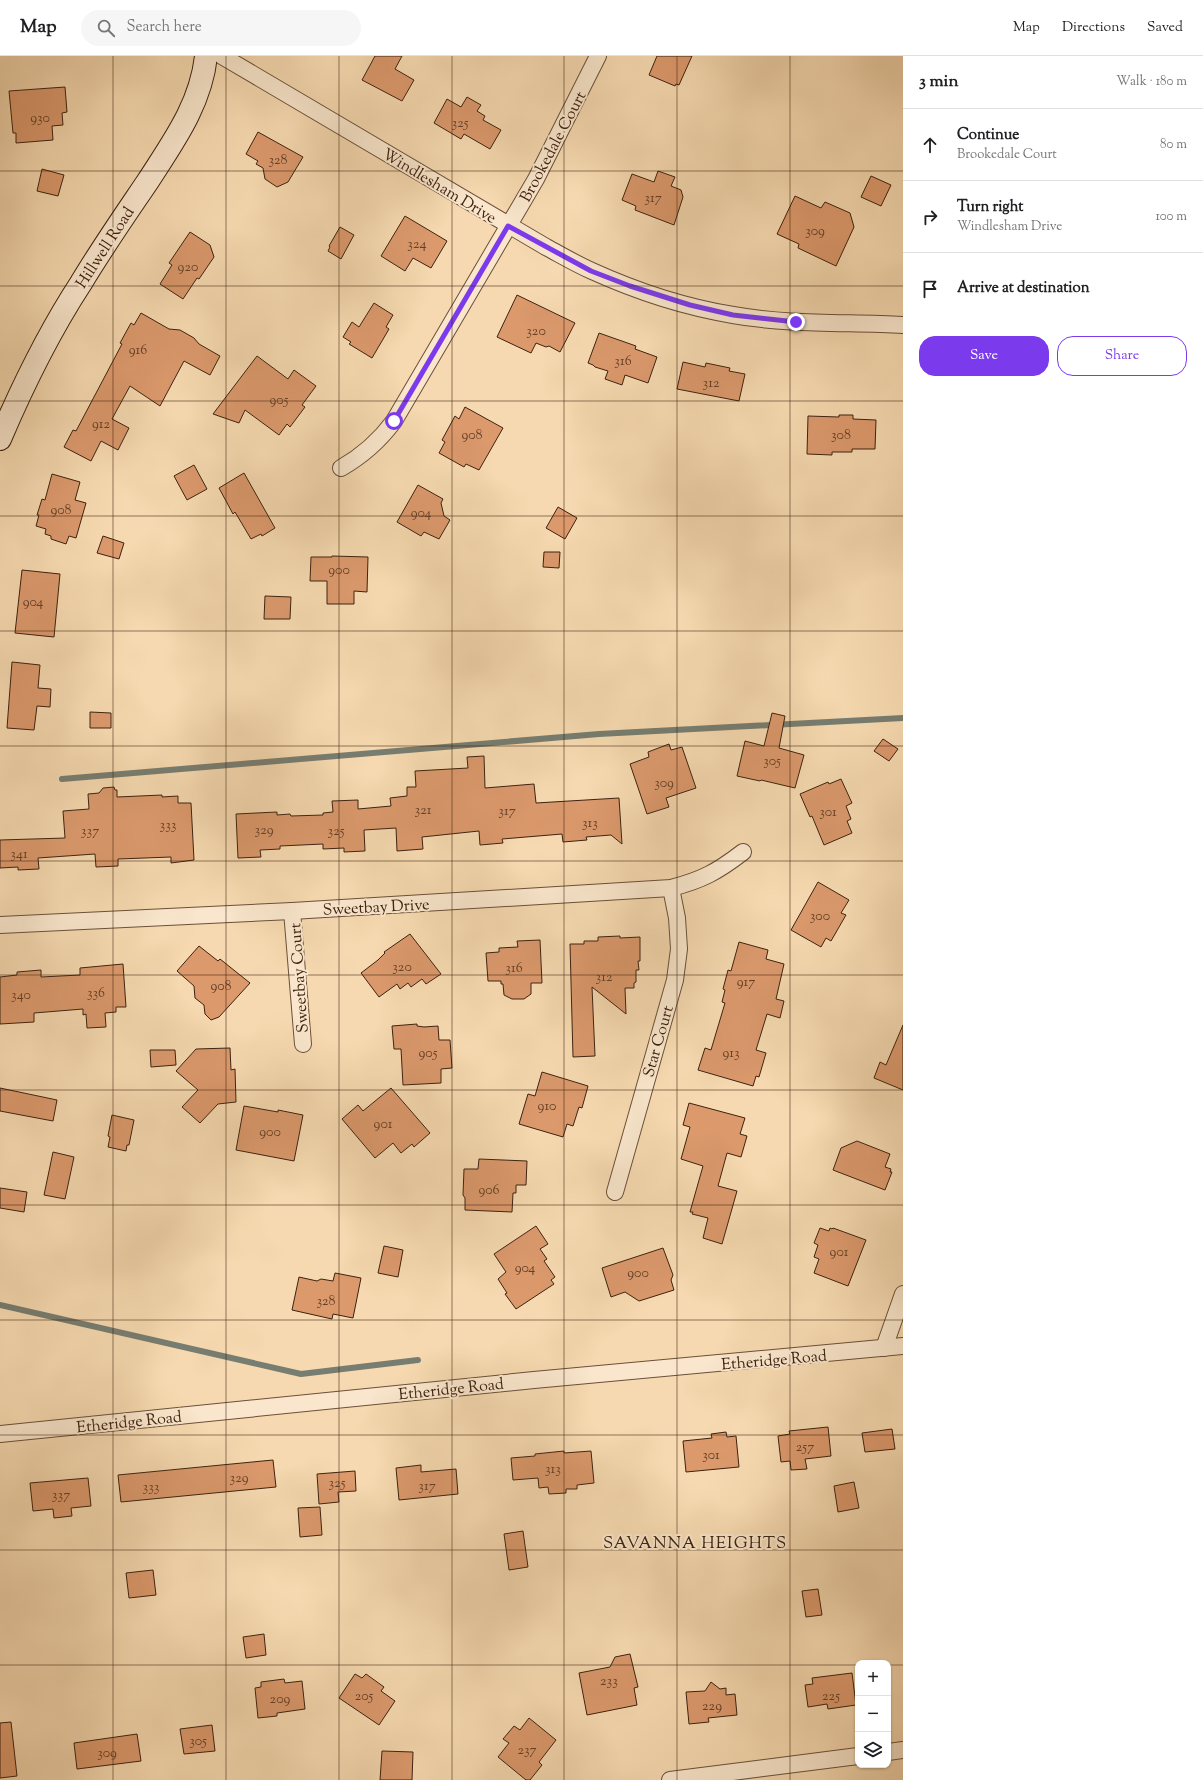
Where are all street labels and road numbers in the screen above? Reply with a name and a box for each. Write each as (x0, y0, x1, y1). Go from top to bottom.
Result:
street label: Brookedale Court (515, 87, 593, 207)
street label: Windlesham Drive (377, 144, 500, 230)
street label: Hillwell Road (71, 203, 141, 294)
street label: Sweetbay Drive (322, 894, 430, 923)
street label: Sweetbay Court (285, 921, 316, 1034)
street label: Star Court (638, 1003, 681, 1080)
street label: Etheridge Road (721, 1345, 828, 1378)
street label: Etheridge Road (397, 1374, 505, 1407)
street label: Etheridge Road (75, 1407, 183, 1440)

